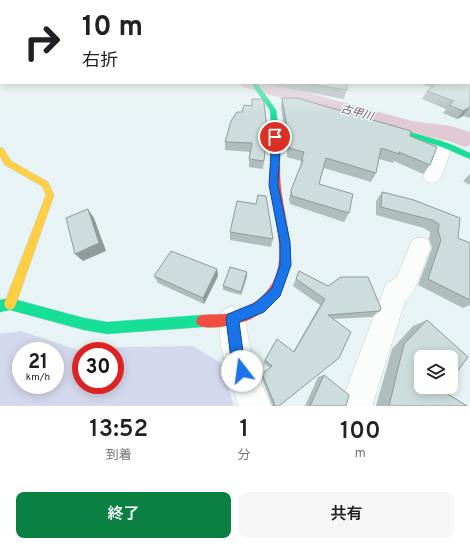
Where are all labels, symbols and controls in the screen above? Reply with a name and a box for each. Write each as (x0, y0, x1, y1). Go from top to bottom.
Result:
text: 10 m (82, 10, 143, 46)
icon: right (16, 16, 68, 68)
text: 右折 (82, 50, 118, 73)
water label: 古甲川 (339, 102, 376, 124)
pin (258, 120, 292, 154)
icon: arrive (264, 126, 286, 148)
speed limit sign: 30 (72, 342, 124, 394)
text: 21 (28, 350, 48, 376)
position arrow (221, 350, 263, 392)
map controls (414, 350, 458, 394)
button: layers (414, 350, 458, 394)
text: km/h (26, 371, 50, 384)
text: 13:52 (89, 415, 148, 445)
text: 1 (239, 415, 249, 445)
text: 100 (340, 417, 381, 447)
text: m (355, 446, 366, 462)
text: 到着 (106, 448, 132, 464)
text: 分 (238, 448, 251, 464)
button: 終了 (16, 492, 231, 538)
button: 共有 (239, 492, 454, 538)

